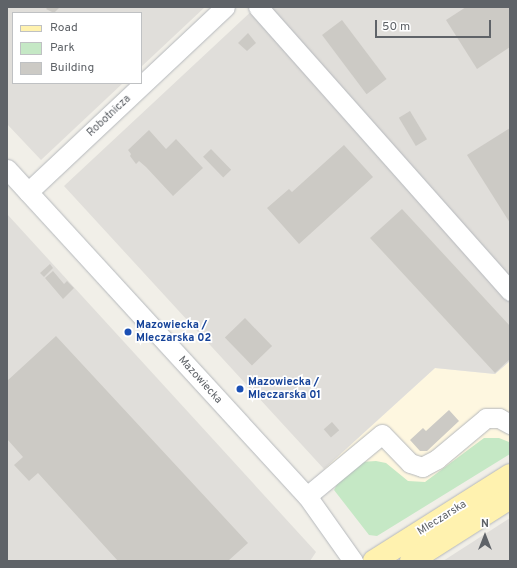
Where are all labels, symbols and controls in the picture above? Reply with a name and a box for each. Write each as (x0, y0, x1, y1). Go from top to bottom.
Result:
legend (12, 12, 142, 84)
scale bar (377, 12, 493, 38)
text: 50 m (382, 19, 410, 35)
text: Road (50, 20, 78, 36)
text: Park (50, 40, 75, 56)
text: Building (50, 60, 94, 76)
street label: Robotnicza (84, 92, 134, 140)
place label: Mazowiecka / Mleczarska 02 (136, 319, 211, 345)
marker: Mazowiecka / Mleczarska 02 (123, 327, 133, 337)
street label: Mazowiecka (175, 354, 225, 406)
place label: Mazowiecka / Mleczarska 01 (248, 376, 321, 402)
marker: Mazowiecka / Mleczarska 01 (235, 384, 245, 394)
street label: Mleczarska (415, 498, 469, 538)
north arrow (465, 516, 505, 556)
text: N (481, 517, 489, 531)

